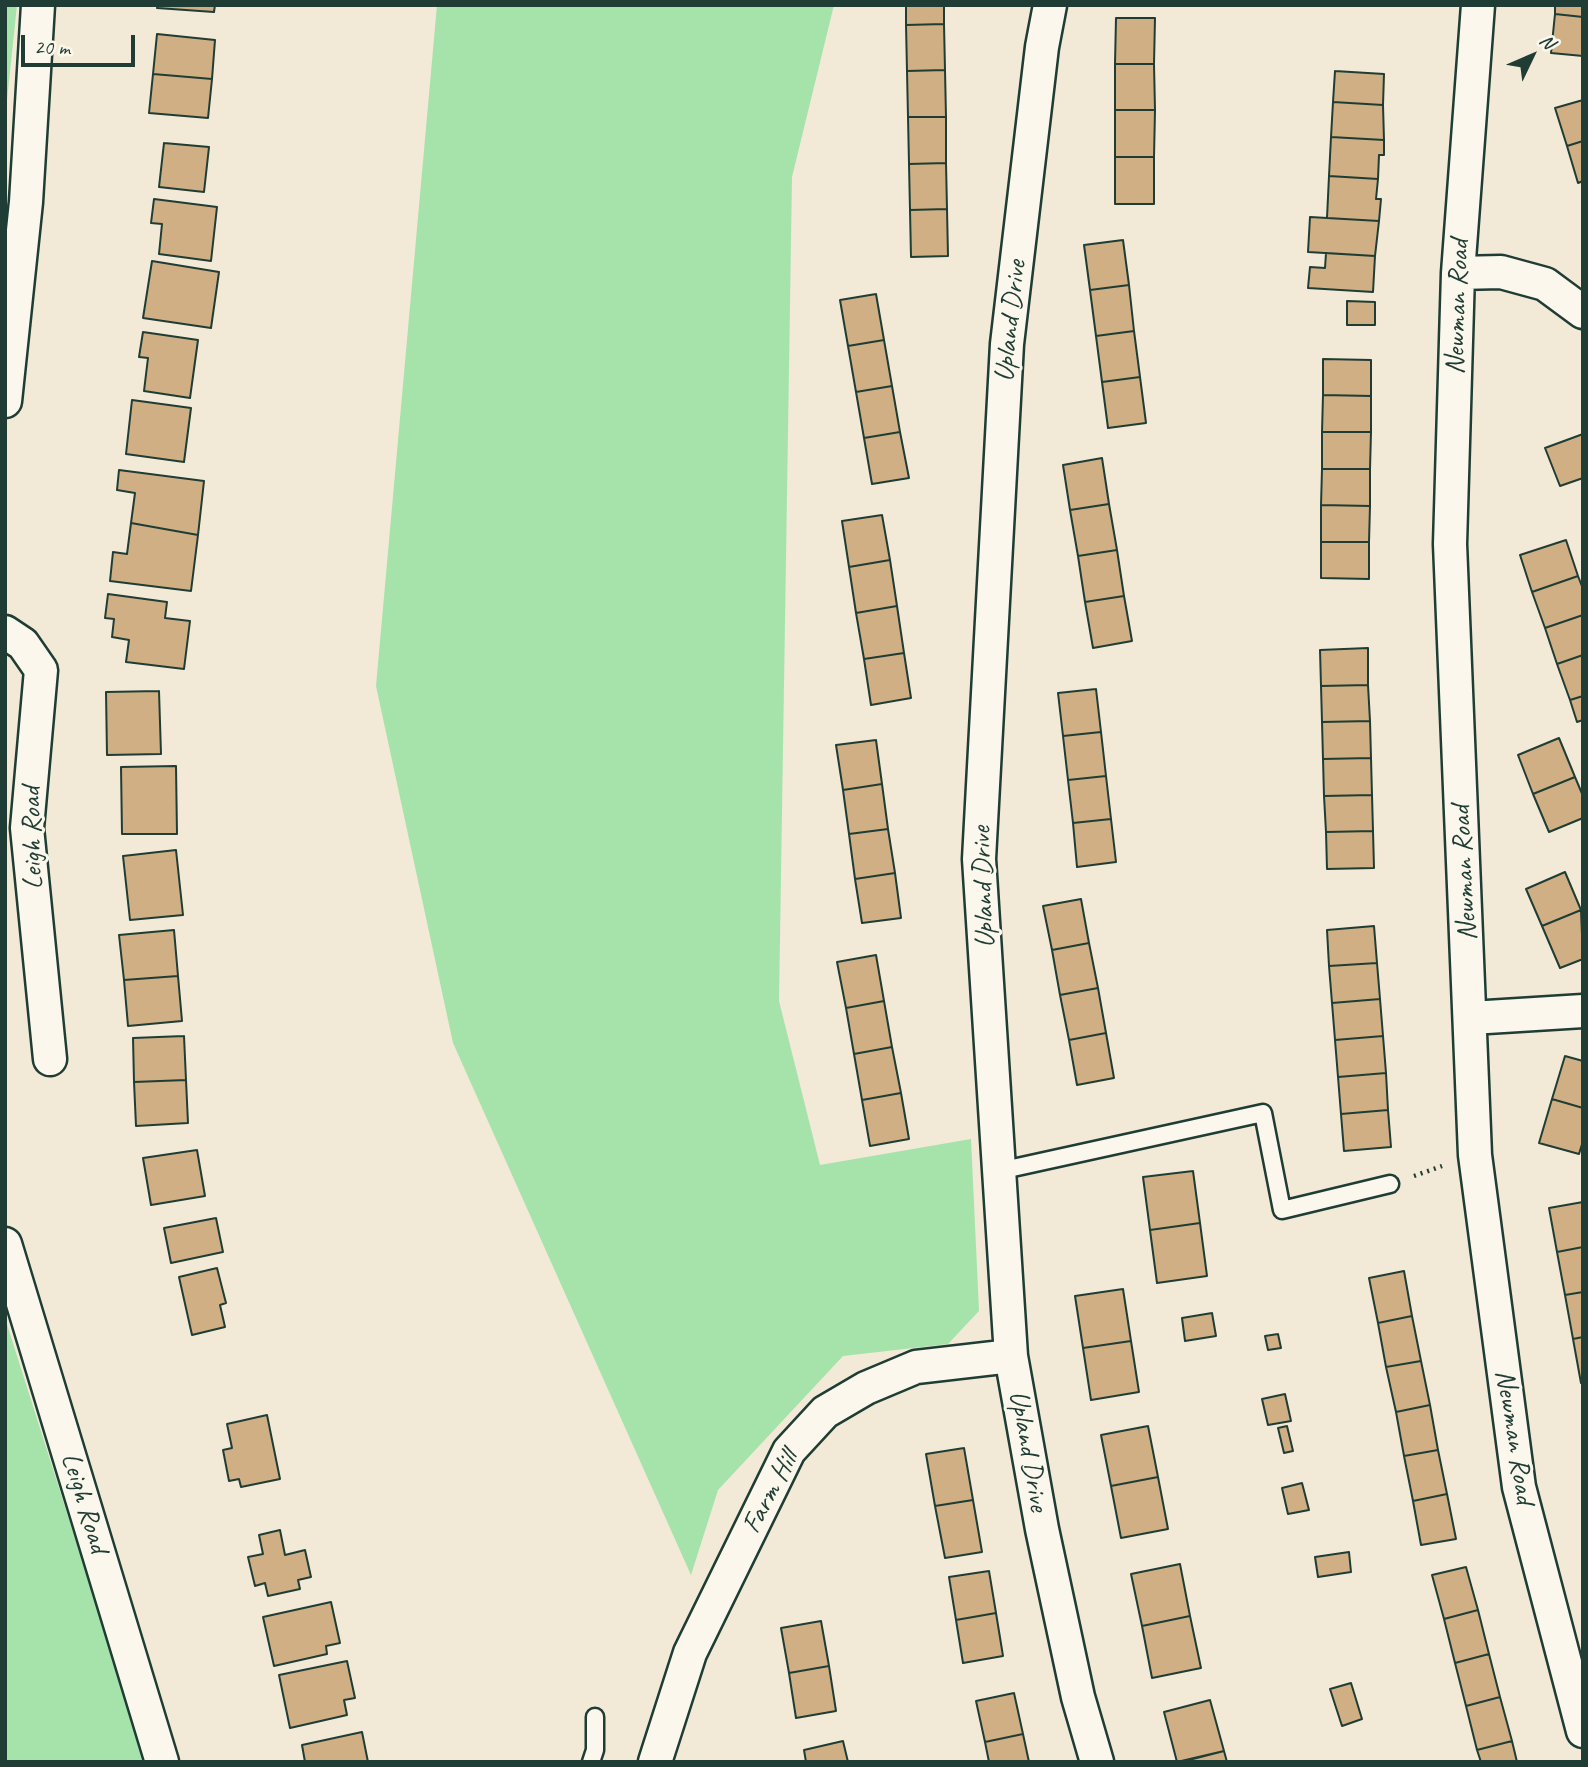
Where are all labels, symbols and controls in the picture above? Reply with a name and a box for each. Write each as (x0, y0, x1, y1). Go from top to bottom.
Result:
scale bar (24, 21, 138, 65)
north arrow (1497, 21, 1567, 91)
text: N (1534, 29, 1560, 54)
text: 20 m (34, 34, 70, 60)
street label: Newman Road (1439, 239, 1477, 375)
street label: Upland Drive (988, 259, 1034, 383)
street label: Leigh Road (15, 786, 51, 890)
street label: Newman Road (1445, 805, 1485, 941)
street label: Upland Drive (965, 825, 1003, 949)
street label: Newman Road (1487, 1368, 1541, 1506)
street label: Upland Drive (1001, 1388, 1055, 1514)
street label: Farm Hill (735, 1445, 807, 1539)
street label: Leigh Road (53, 1449, 115, 1557)

